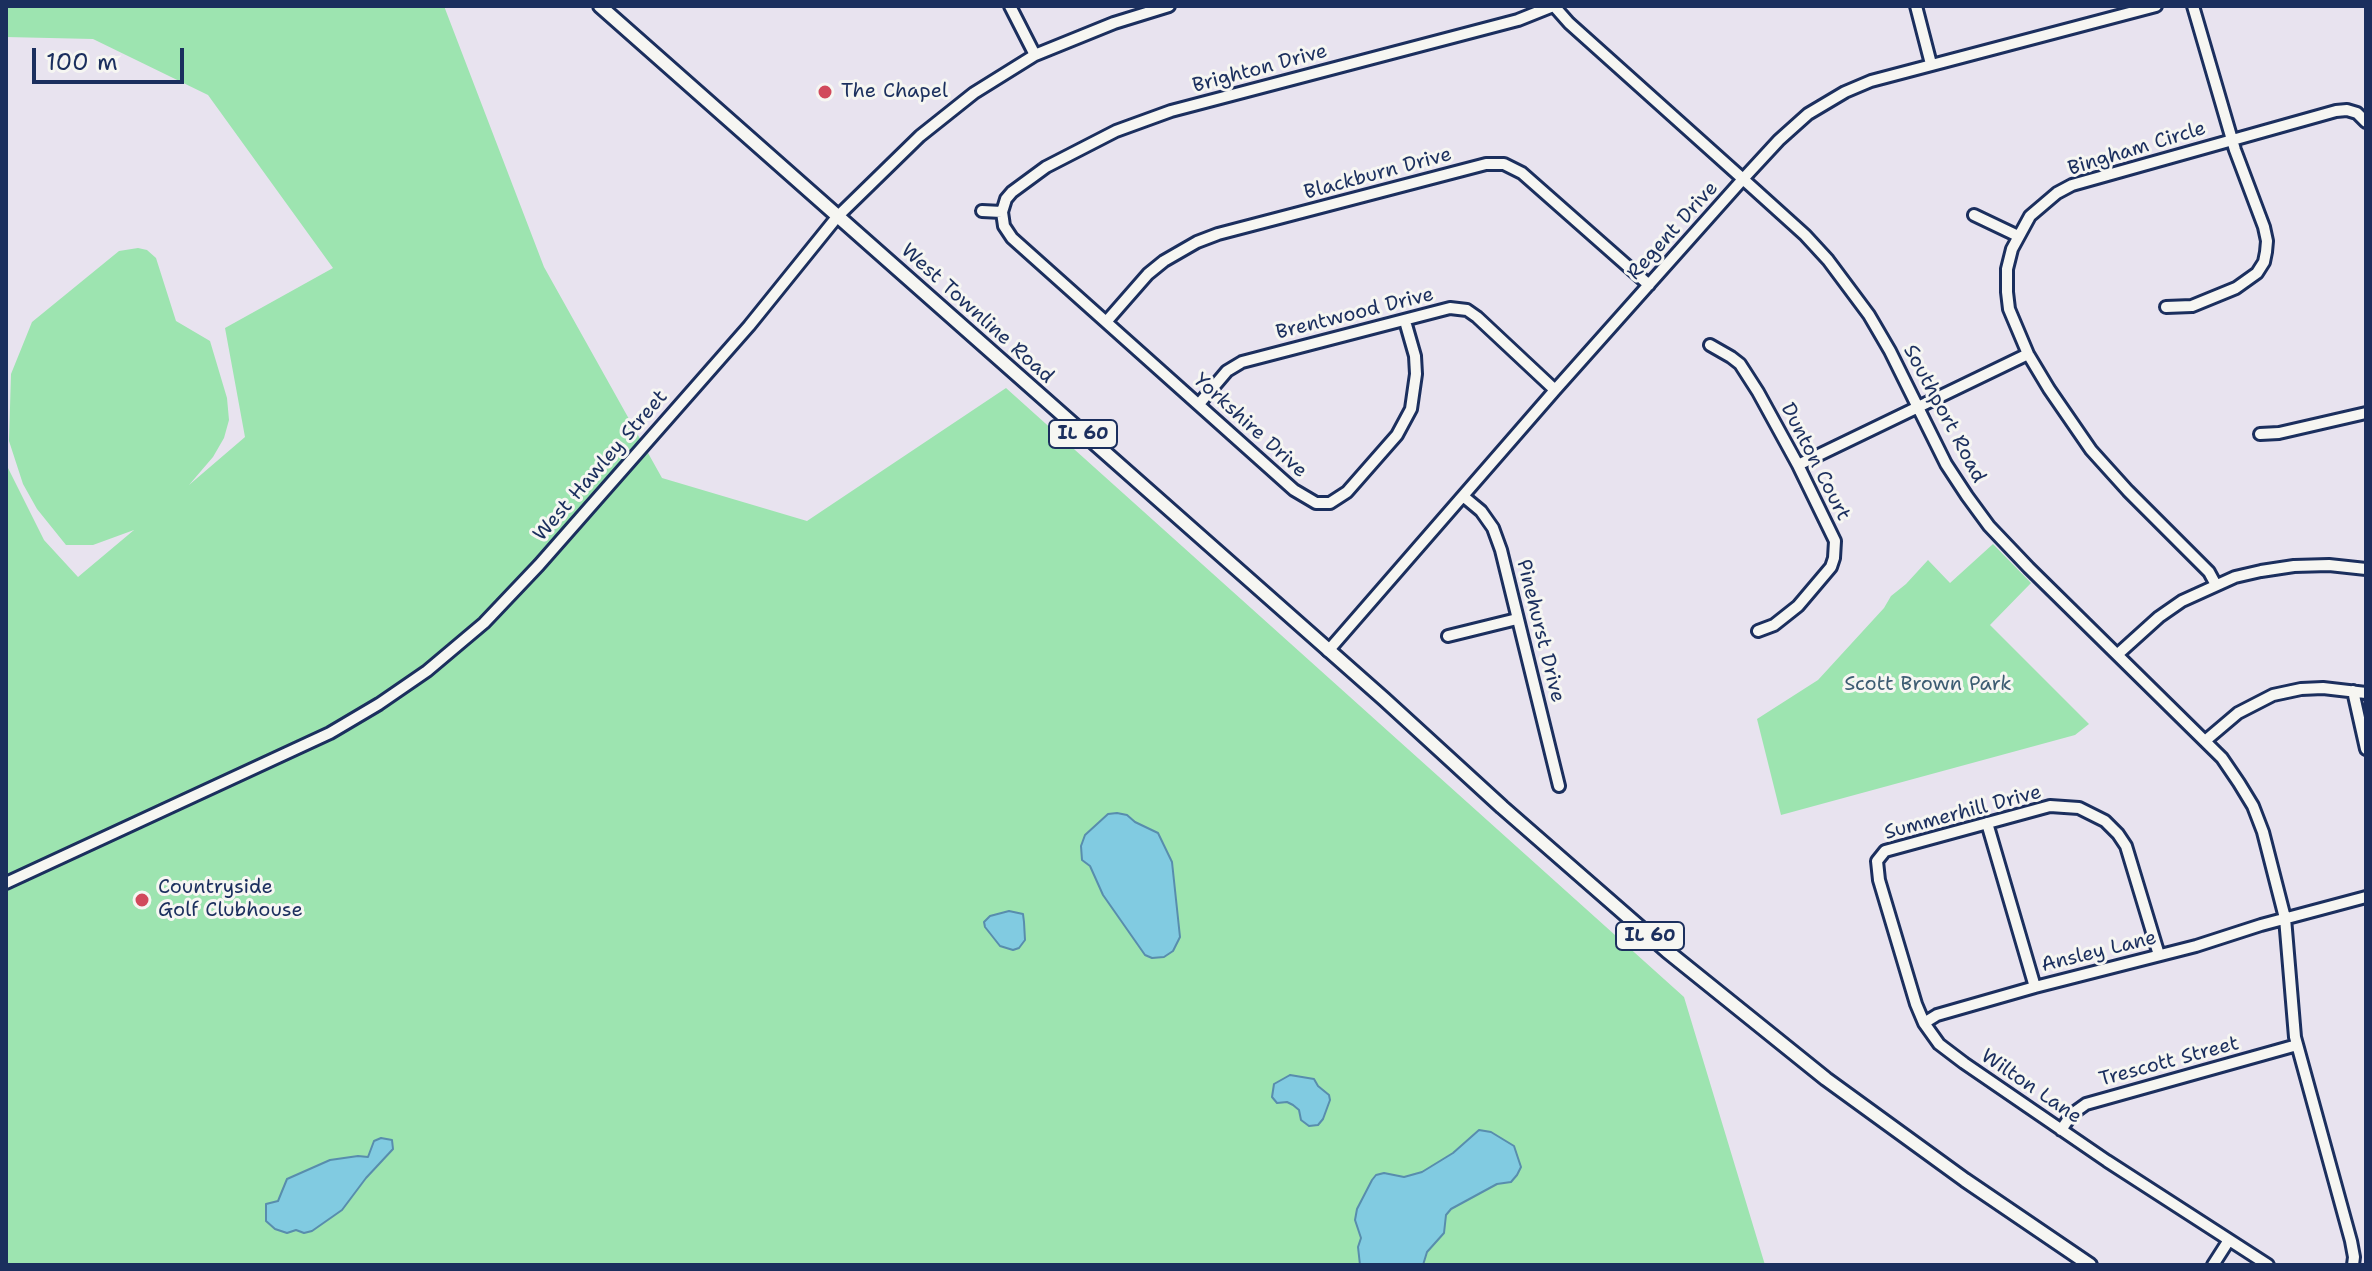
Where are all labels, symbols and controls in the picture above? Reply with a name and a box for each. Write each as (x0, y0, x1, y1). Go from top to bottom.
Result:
scale bar (36, 32, 188, 82)
street label: Brighton Drive (1190, 39, 1330, 99)
text: 100 m (46, 46, 118, 78)
place label: The Chapel (841, 80, 948, 104)
marker: The Chapel (816, 83, 834, 101)
street label: Bingham Circle (2065, 117, 2209, 181)
street label: Blackburn Drive (1302, 143, 1454, 205)
street label: Regent Drive (1622, 177, 1724, 285)
street label: West Townline Road (896, 239, 1058, 389)
street label: Brentwood Drive (1274, 283, 1436, 345)
street label: Southport Road (1898, 341, 1990, 487)
street label: Yorkshire Drive (1188, 369, 1312, 483)
street label: West Hawley Street (529, 385, 673, 547)
street label: Dunton Court (1775, 399, 1855, 525)
road number: IL 60 (1049, 420, 1117, 448)
street label: Pinehurst Drive (1511, 557, 1569, 705)
park label: Scott Brown Park (1844, 673, 2012, 697)
street label: Summerhill Drive (1882, 780, 2044, 846)
place label: Countryside Golf Clubhouse (158, 876, 303, 923)
marker: Countryside Golf Clubhouse (133, 891, 151, 909)
road number: IL 60 (1616, 922, 1684, 950)
street label: Ansley Lane (2039, 926, 2159, 978)
street label: Trescott Street (2096, 1032, 2242, 1092)
street label: Wilton Lane (1976, 1045, 2086, 1129)

